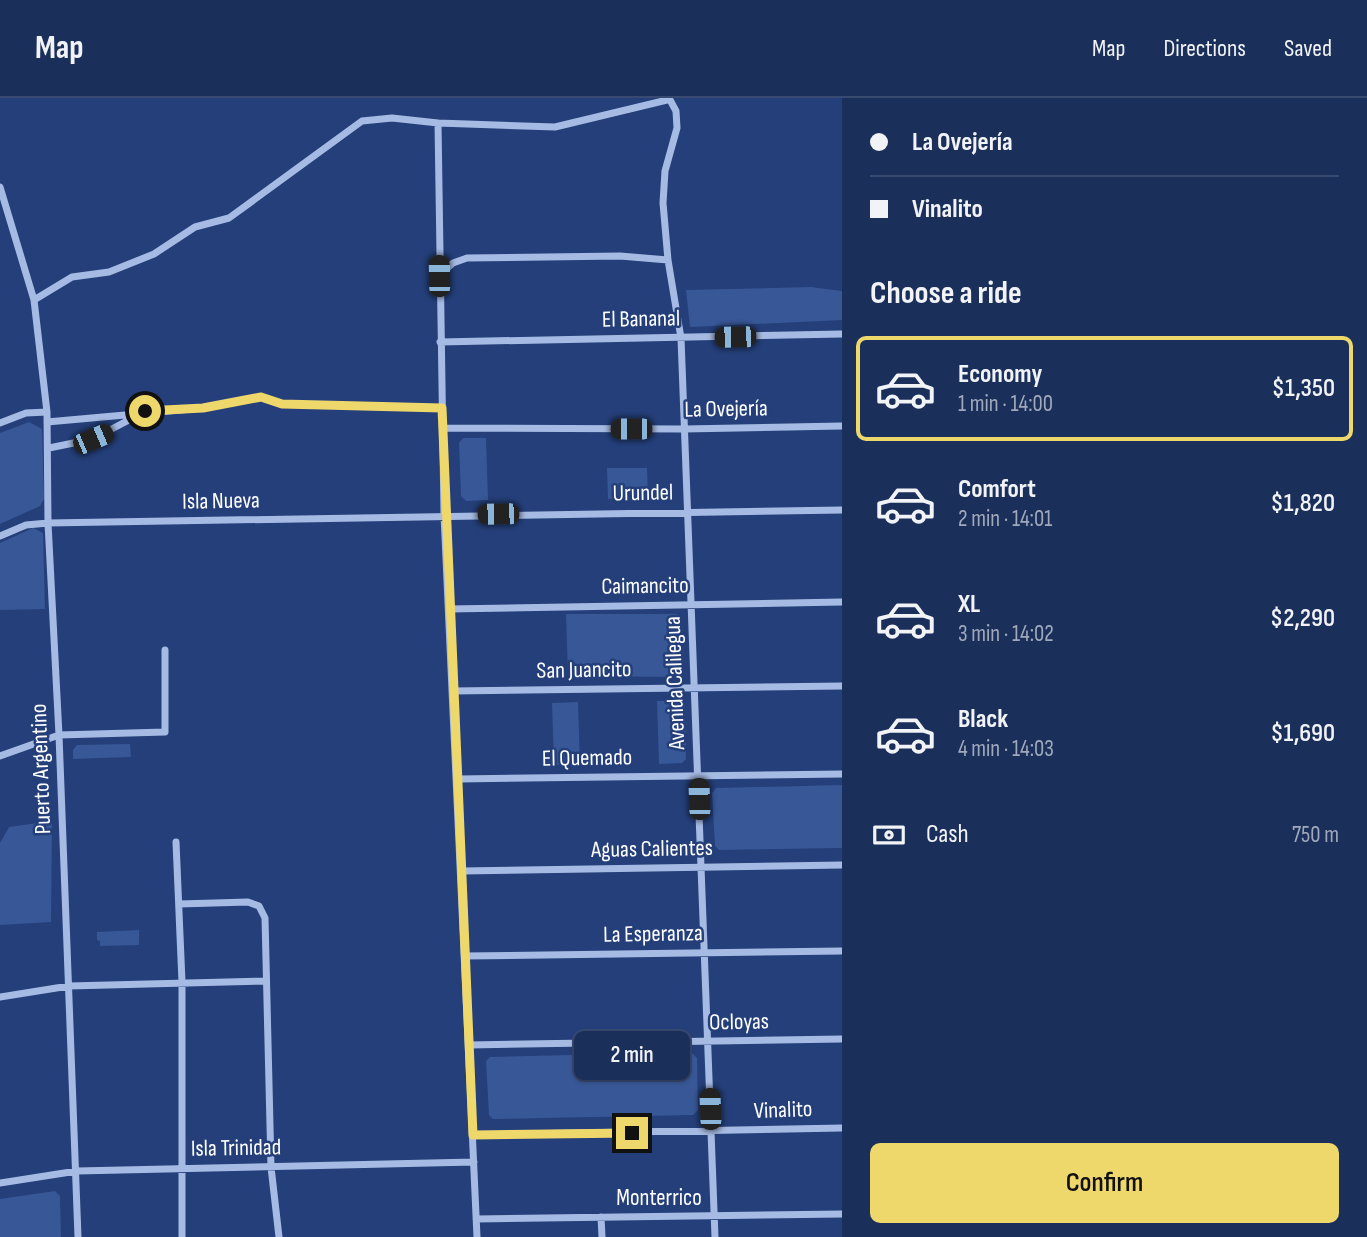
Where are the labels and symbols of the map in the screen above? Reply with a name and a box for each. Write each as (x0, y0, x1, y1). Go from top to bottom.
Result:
car (429, 255, 450, 297)
street label: El Bananal (602, 304, 680, 334)
car (714, 326, 757, 348)
street label: La Ovejería (684, 394, 768, 424)
route start (129, 395, 161, 427)
car (611, 419, 653, 440)
car (70, 421, 117, 457)
street label: Urundel (612, 478, 674, 508)
street label: Isla Nueva (182, 486, 260, 516)
car (477, 503, 520, 525)
street label: Caimancito (601, 571, 689, 601)
street label: Avenida Calilegua (659, 616, 691, 751)
street label: San Juancito (536, 655, 632, 685)
street label: Puerto Argentino (25, 703, 57, 835)
street label: El Quemado (542, 743, 632, 773)
car (688, 778, 711, 820)
street label: Aguas Calientes (590, 834, 713, 864)
street label: La Esperanza (603, 919, 703, 949)
street label: Ocloyas (709, 1007, 769, 1037)
callout: 2 min (574, 1032, 690, 1080)
car (699, 1088, 722, 1130)
street label: Vinalito (753, 1095, 813, 1125)
route end (616, 1117, 648, 1149)
street label: Isla Trinidad (191, 1133, 281, 1163)
street label: Monterrico (616, 1184, 702, 1212)

